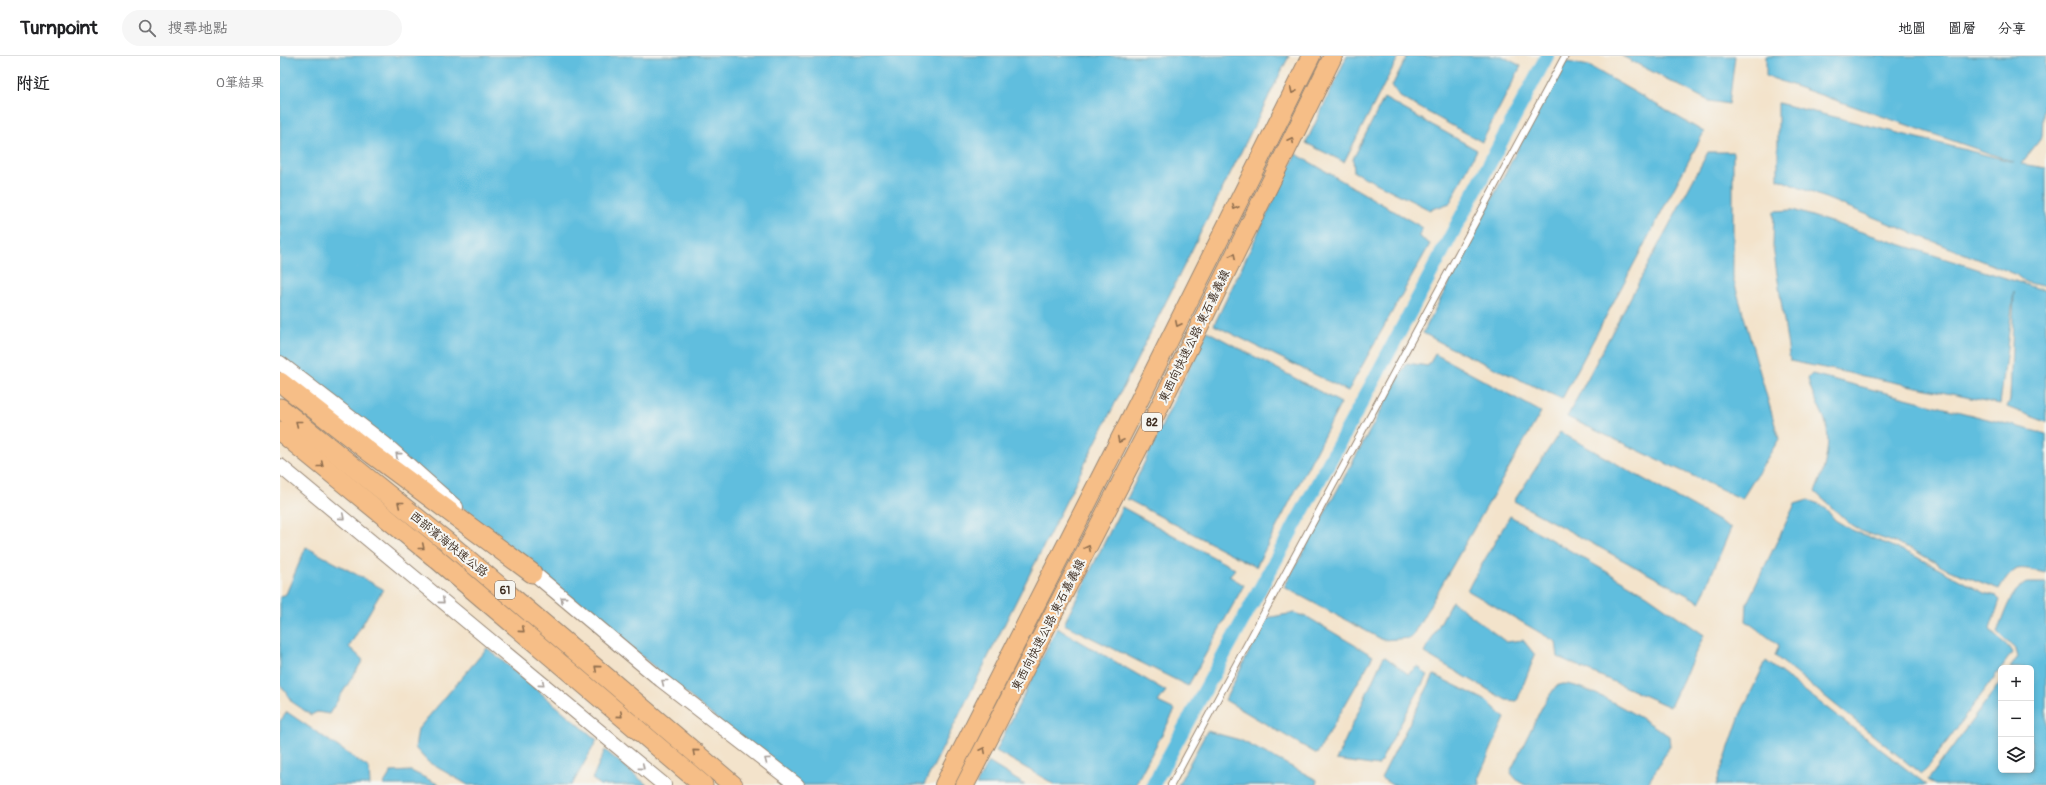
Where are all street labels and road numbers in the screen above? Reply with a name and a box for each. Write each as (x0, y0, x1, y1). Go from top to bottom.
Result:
street label: 東西向快速公路 東石嘉義線 (1156, 267, 1233, 405)
road number: 82 (1142, 413, 1162, 431)
street label: 西部濱海快速公路 (407, 508, 491, 580)
street label: 東西向快速公路 東石嘉義線 (1008, 557, 1088, 694)
road number: 61 (495, 581, 515, 599)

